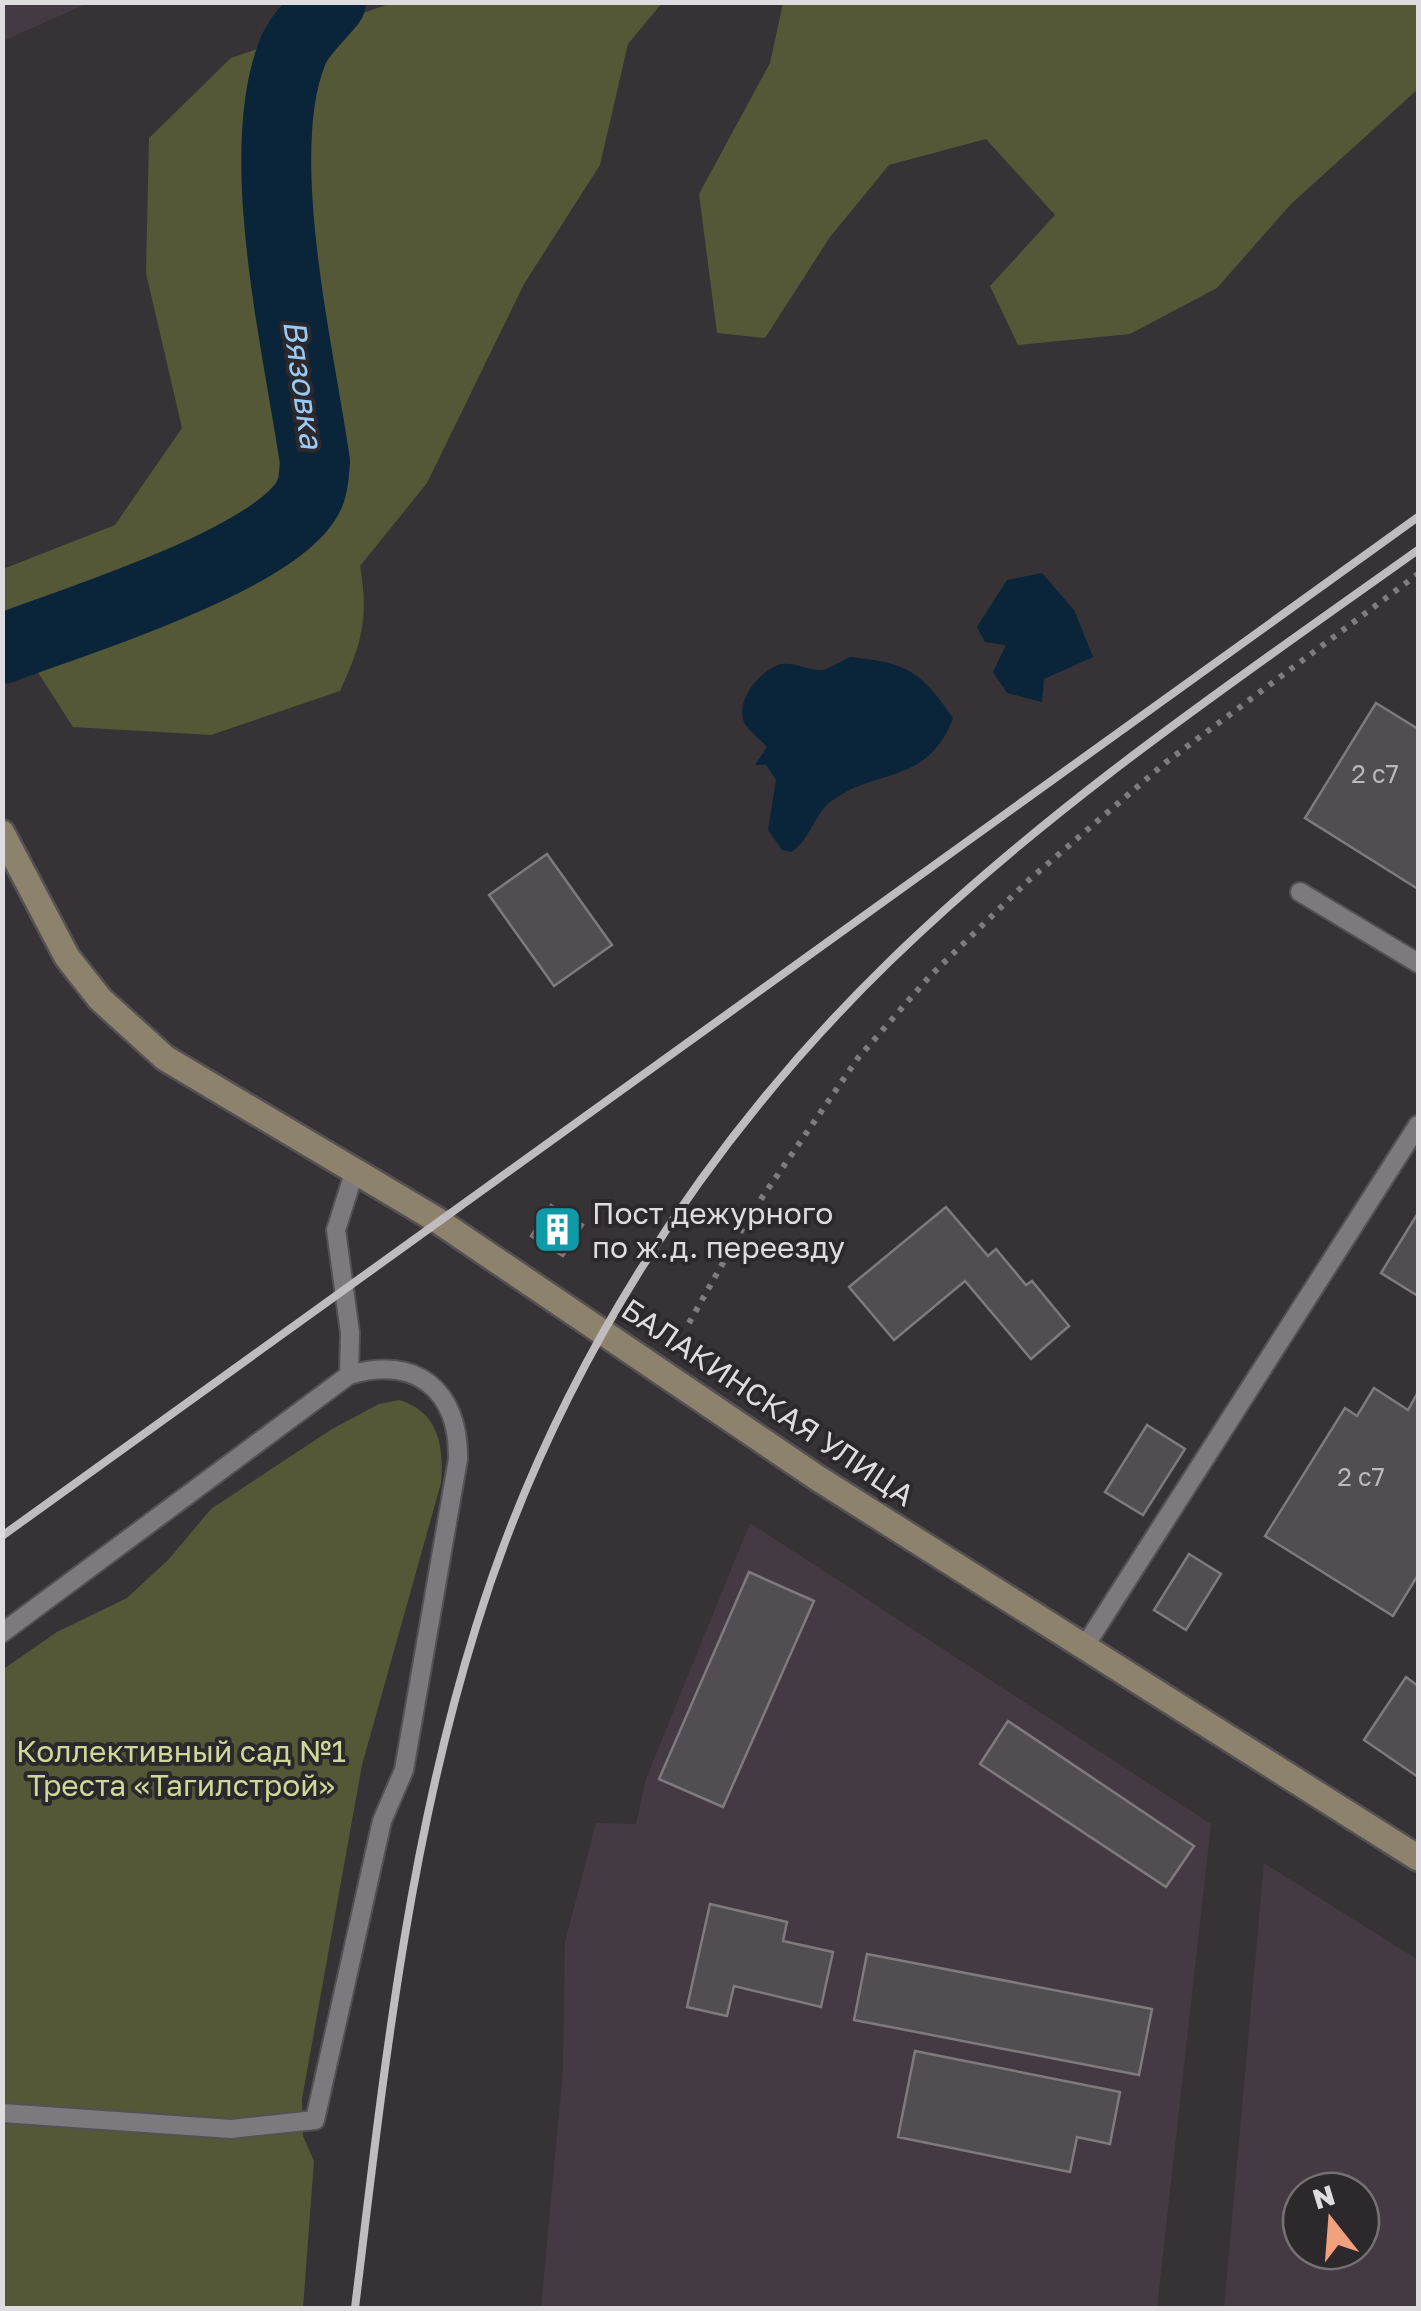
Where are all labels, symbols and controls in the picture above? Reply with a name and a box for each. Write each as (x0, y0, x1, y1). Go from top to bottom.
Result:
water label: Вязовка (276, 317, 332, 453)
house number: 2 с7 (1351, 758, 1399, 789)
place label: Пост дежурного по ж.д. переезду (592, 1195, 845, 1265)
building icon: Пост дежурного по ж.д. переезду (531, 1204, 583, 1256)
street label: БАЛАКИНСКАЯ УЛИЦА (615, 1291, 921, 1513)
house number: 2 с7 (1337, 1461, 1385, 1492)
park label: Коллективный сад №1 Треста «Тагилстрой» (16, 1733, 346, 1803)
north arrow (1281, 2171, 1381, 2271)
text: N (1309, 2178, 1339, 2216)

